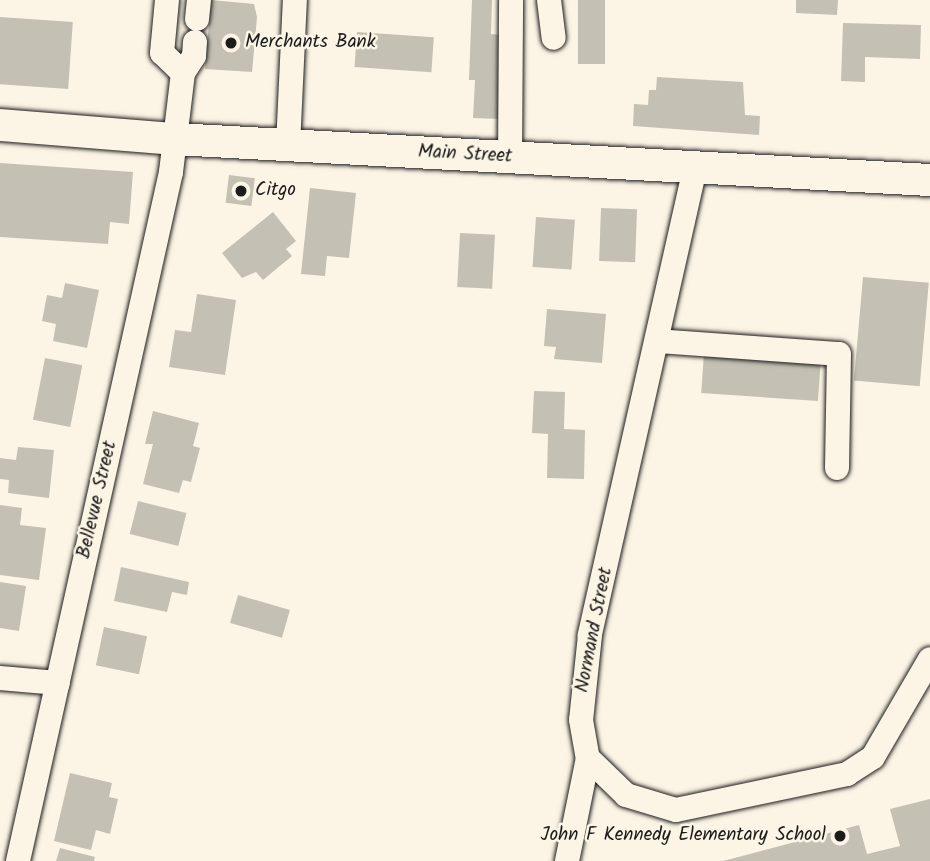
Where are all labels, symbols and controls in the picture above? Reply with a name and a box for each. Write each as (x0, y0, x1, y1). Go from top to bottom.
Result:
place label: Merchants Bank (245, 32, 376, 54)
marker: Merchants Bank (223, 35, 239, 51)
street label: Main Street (417, 141, 513, 169)
place label: Citgo (255, 180, 296, 202)
marker: Citgo (233, 183, 249, 199)
street label: Bellevue Street (73, 439, 123, 561)
street label: Normand Street (572, 565, 618, 695)
place label: John F Kennedy Elementary School (541, 825, 826, 847)
marker: John F Kennedy Elementary School (832, 828, 848, 844)

